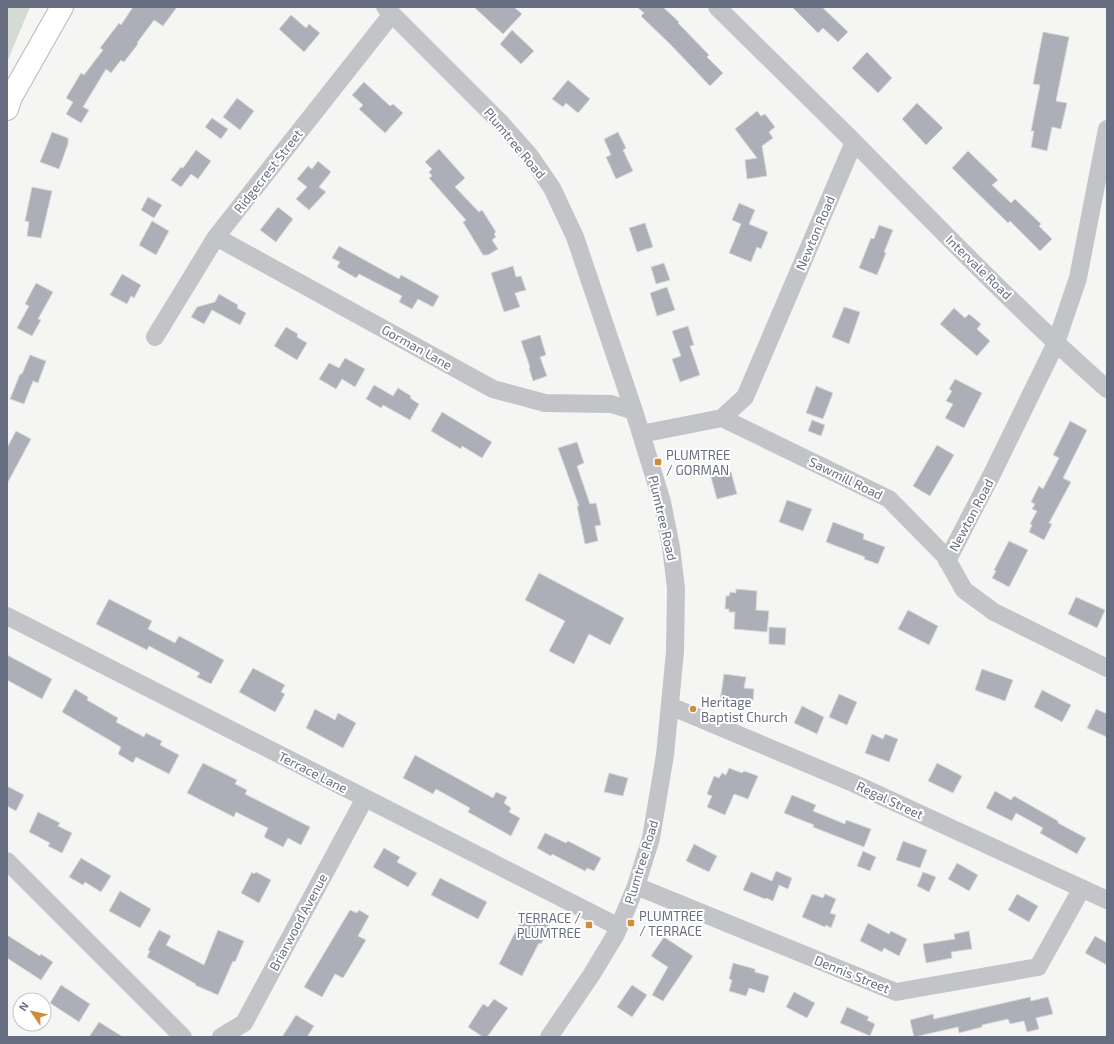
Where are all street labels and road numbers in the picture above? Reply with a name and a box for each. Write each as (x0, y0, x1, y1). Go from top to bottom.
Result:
street label: Plumtree Road (481, 104, 549, 182)
street label: Ridgecrest Street (230, 126, 306, 216)
street label: Newton Road (792, 193, 838, 273)
street label: Intervale Road (943, 231, 1015, 303)
street label: Gorman Lane (379, 321, 455, 373)
street label: Sawmill Road (807, 453, 885, 503)
street label: Plumtree Road (645, 474, 681, 562)
street label: Newton Road (945, 476, 997, 554)
street label: Terrace Lane (276, 748, 350, 796)
street label: Regal Street (854, 778, 926, 822)
street label: Plumtree Road (621, 818, 661, 906)
street label: Briarwood Avenue (266, 871, 330, 973)
street label: Dennis Street (812, 952, 892, 996)

